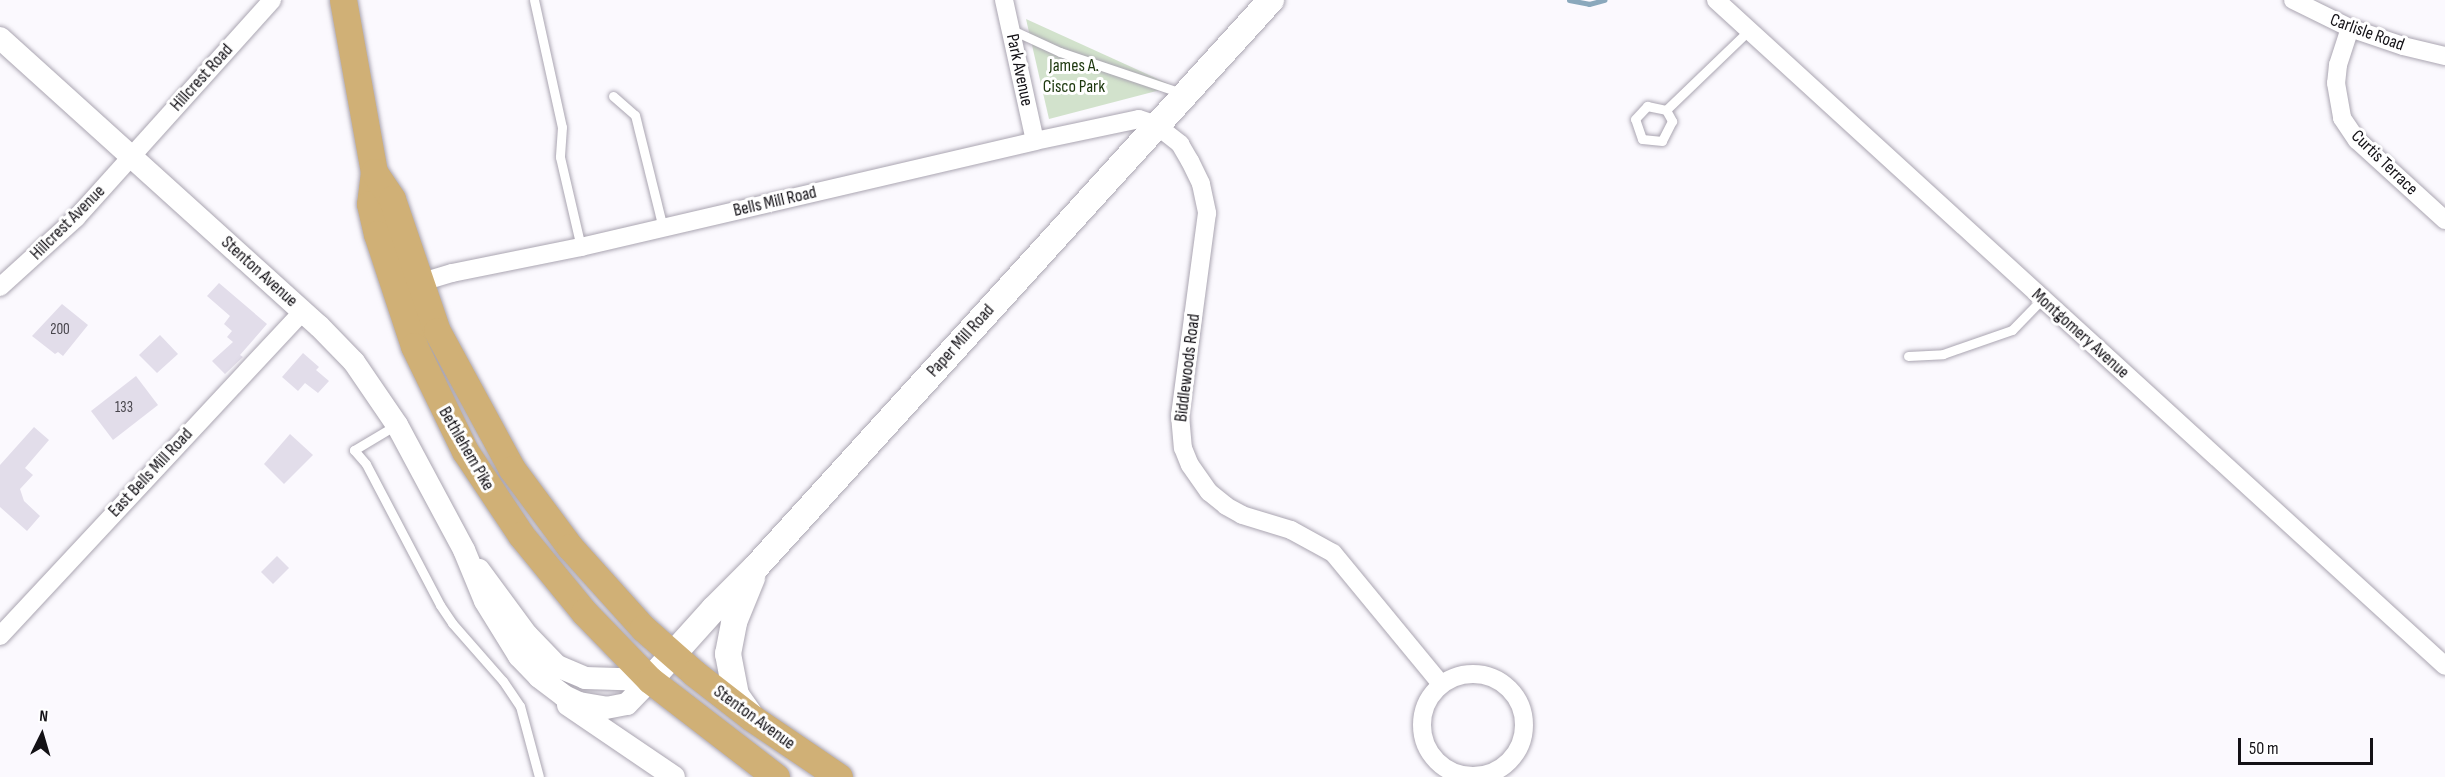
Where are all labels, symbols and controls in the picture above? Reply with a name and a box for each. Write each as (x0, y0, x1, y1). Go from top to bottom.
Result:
street label: Carlisle Road (2327, 10, 2407, 56)
street label: Park Avenue (1001, 32, 1037, 108)
street label: Hillcrest Road (166, 40, 238, 116)
park label: James A. Cisco Park (1043, 56, 1105, 98)
street label: Curtis Terrace (2346, 126, 2422, 200)
street label: Hillcrest Avenue (26, 181, 110, 265)
street label: Bells Mill Road (731, 182, 819, 222)
street label: Stenton Avenue (216, 232, 302, 312)
street label: Montgomery Avenue (2027, 284, 2133, 384)
street label: Paper Mill Road (923, 300, 999, 382)
street label: Biddlewoods Road (1171, 313, 1205, 423)
house number: 200 (50, 321, 70, 339)
house number: 133 (115, 399, 133, 417)
street label: Bethlehem Pike (433, 403, 499, 495)
street label: East Bells Mill Road (104, 424, 198, 522)
street label: Stenton Avenue (709, 681, 799, 755)
north arrow (12, 705, 72, 765)
text: N (39, 707, 49, 726)
scale bar (2241, 726, 2376, 764)
text: 50 m (2249, 738, 2279, 759)

